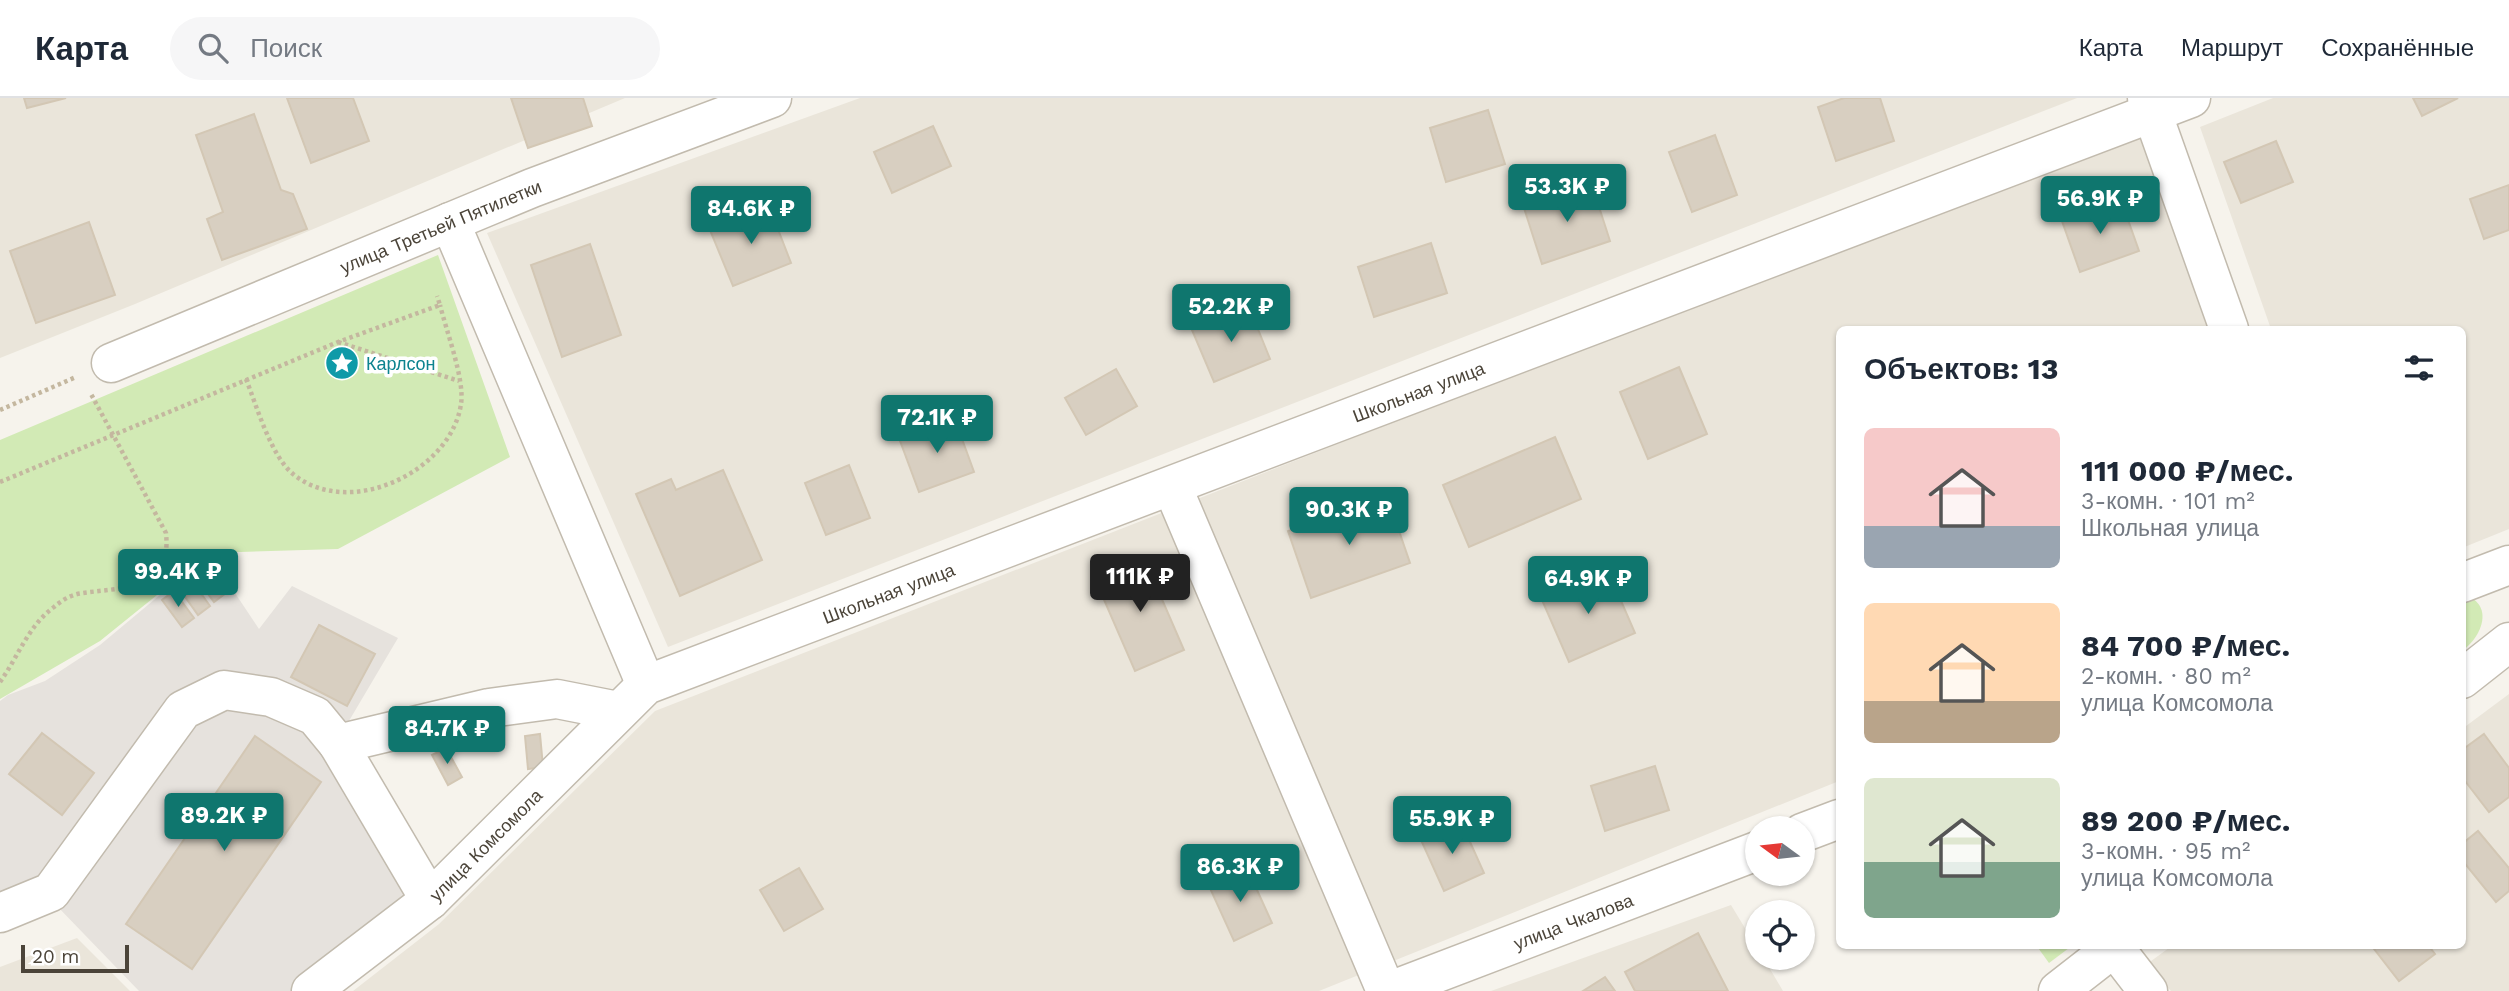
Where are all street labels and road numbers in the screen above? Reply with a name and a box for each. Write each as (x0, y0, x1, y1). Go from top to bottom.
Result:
street label: улица Третьей Пятилетки (337, 175, 544, 277)
street label: Школьная улица (1350, 357, 1488, 426)
street label: Школьная улица (820, 558, 958, 627)
street label: улица Комсомола (425, 784, 547, 905)
street label: улица Чкалова (1510, 889, 1637, 953)

